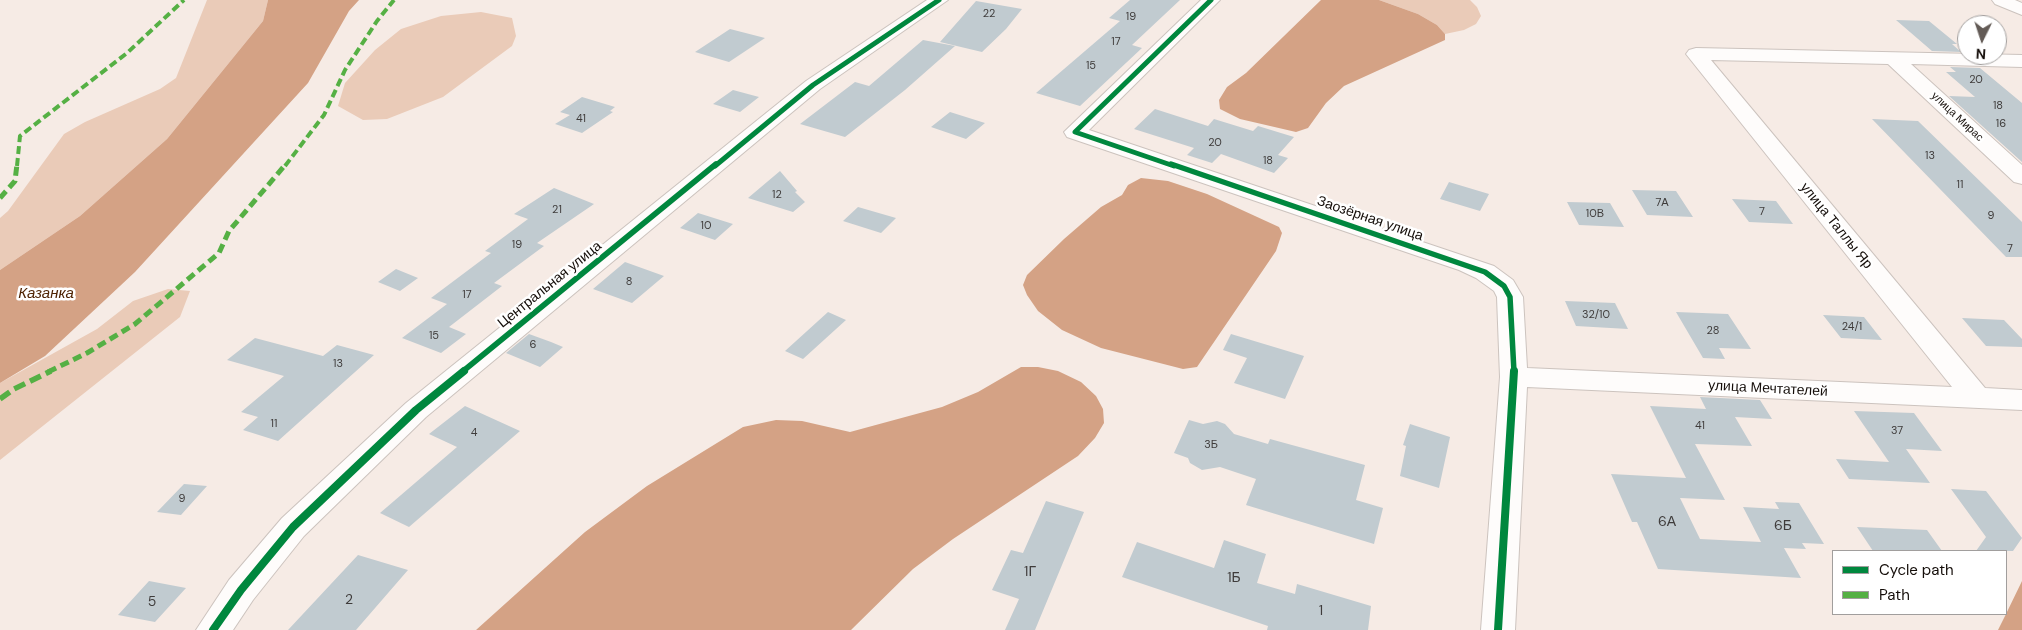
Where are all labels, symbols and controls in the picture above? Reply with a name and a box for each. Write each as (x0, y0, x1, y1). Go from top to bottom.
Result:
house number: 22 (983, 7, 995, 21)
house number: 19 (1126, 10, 1136, 24)
north arrow (1957, 15, 2007, 65)
house number: 17 (1111, 35, 1121, 49)
text: N (1975, 45, 1987, 63)
house number: 15 (1086, 59, 1096, 73)
house number: 20 (1969, 73, 1983, 87)
street label: улица Мирас (1928, 90, 1986, 144)
house number: 18 (1993, 99, 2003, 113)
house number: 41 (576, 112, 586, 126)
house number: 16 (1996, 117, 2006, 131)
house number: 20 (1208, 136, 1222, 150)
house number: 13 (1925, 149, 1935, 163)
house number: 18 (1263, 154, 1273, 168)
house number: 11 (1957, 178, 1963, 192)
street label: улица Таллы Яр (1796, 180, 1876, 272)
house number: 12 (772, 188, 782, 202)
street label: Заозёрная улица (1315, 193, 1425, 245)
house number: 7А (1655, 196, 1669, 210)
house number: 21 (552, 203, 562, 217)
house number: 7 (1759, 205, 1765, 219)
house number: 10В (1586, 207, 1604, 221)
house number: 9 (1988, 209, 1994, 223)
house number: 10 (701, 219, 711, 233)
street label: Центральная улица (495, 238, 605, 332)
house number: 19 (512, 238, 522, 252)
house number: 7 (2007, 242, 2013, 256)
house number: 8 (626, 275, 632, 289)
water label: Казанка (18, 285, 74, 303)
house number: 17 (462, 288, 472, 302)
house number: 32/10 (1582, 308, 1610, 322)
house number: 24/1 (1842, 320, 1862, 334)
house number: 28 (1707, 324, 1719, 338)
house number: 15 (429, 329, 439, 343)
house number: 6 (530, 338, 536, 352)
house number: 13 (333, 357, 343, 371)
street label: улица Мечтателей (1708, 377, 1828, 401)
house number: 11 (271, 417, 277, 431)
house number: 41 (1695, 419, 1705, 433)
house number: 37 (1891, 424, 1903, 438)
house number: 4 (471, 426, 477, 440)
house number: 3Б (1204, 438, 1218, 452)
house number: 9 (179, 492, 185, 506)
house number: 6А (1658, 514, 1676, 530)
house number: 6Б (1774, 518, 1792, 534)
legend (1832, 550, 2007, 615)
text: Cycle path (1879, 560, 1954, 580)
house number: 1Г (1024, 564, 1036, 580)
house number: 1Б (1227, 570, 1241, 586)
text: Path (1879, 585, 1910, 605)
house number: 2 (345, 592, 353, 608)
house number: 5 (148, 594, 156, 610)
house number: 1 (1319, 603, 1323, 619)

